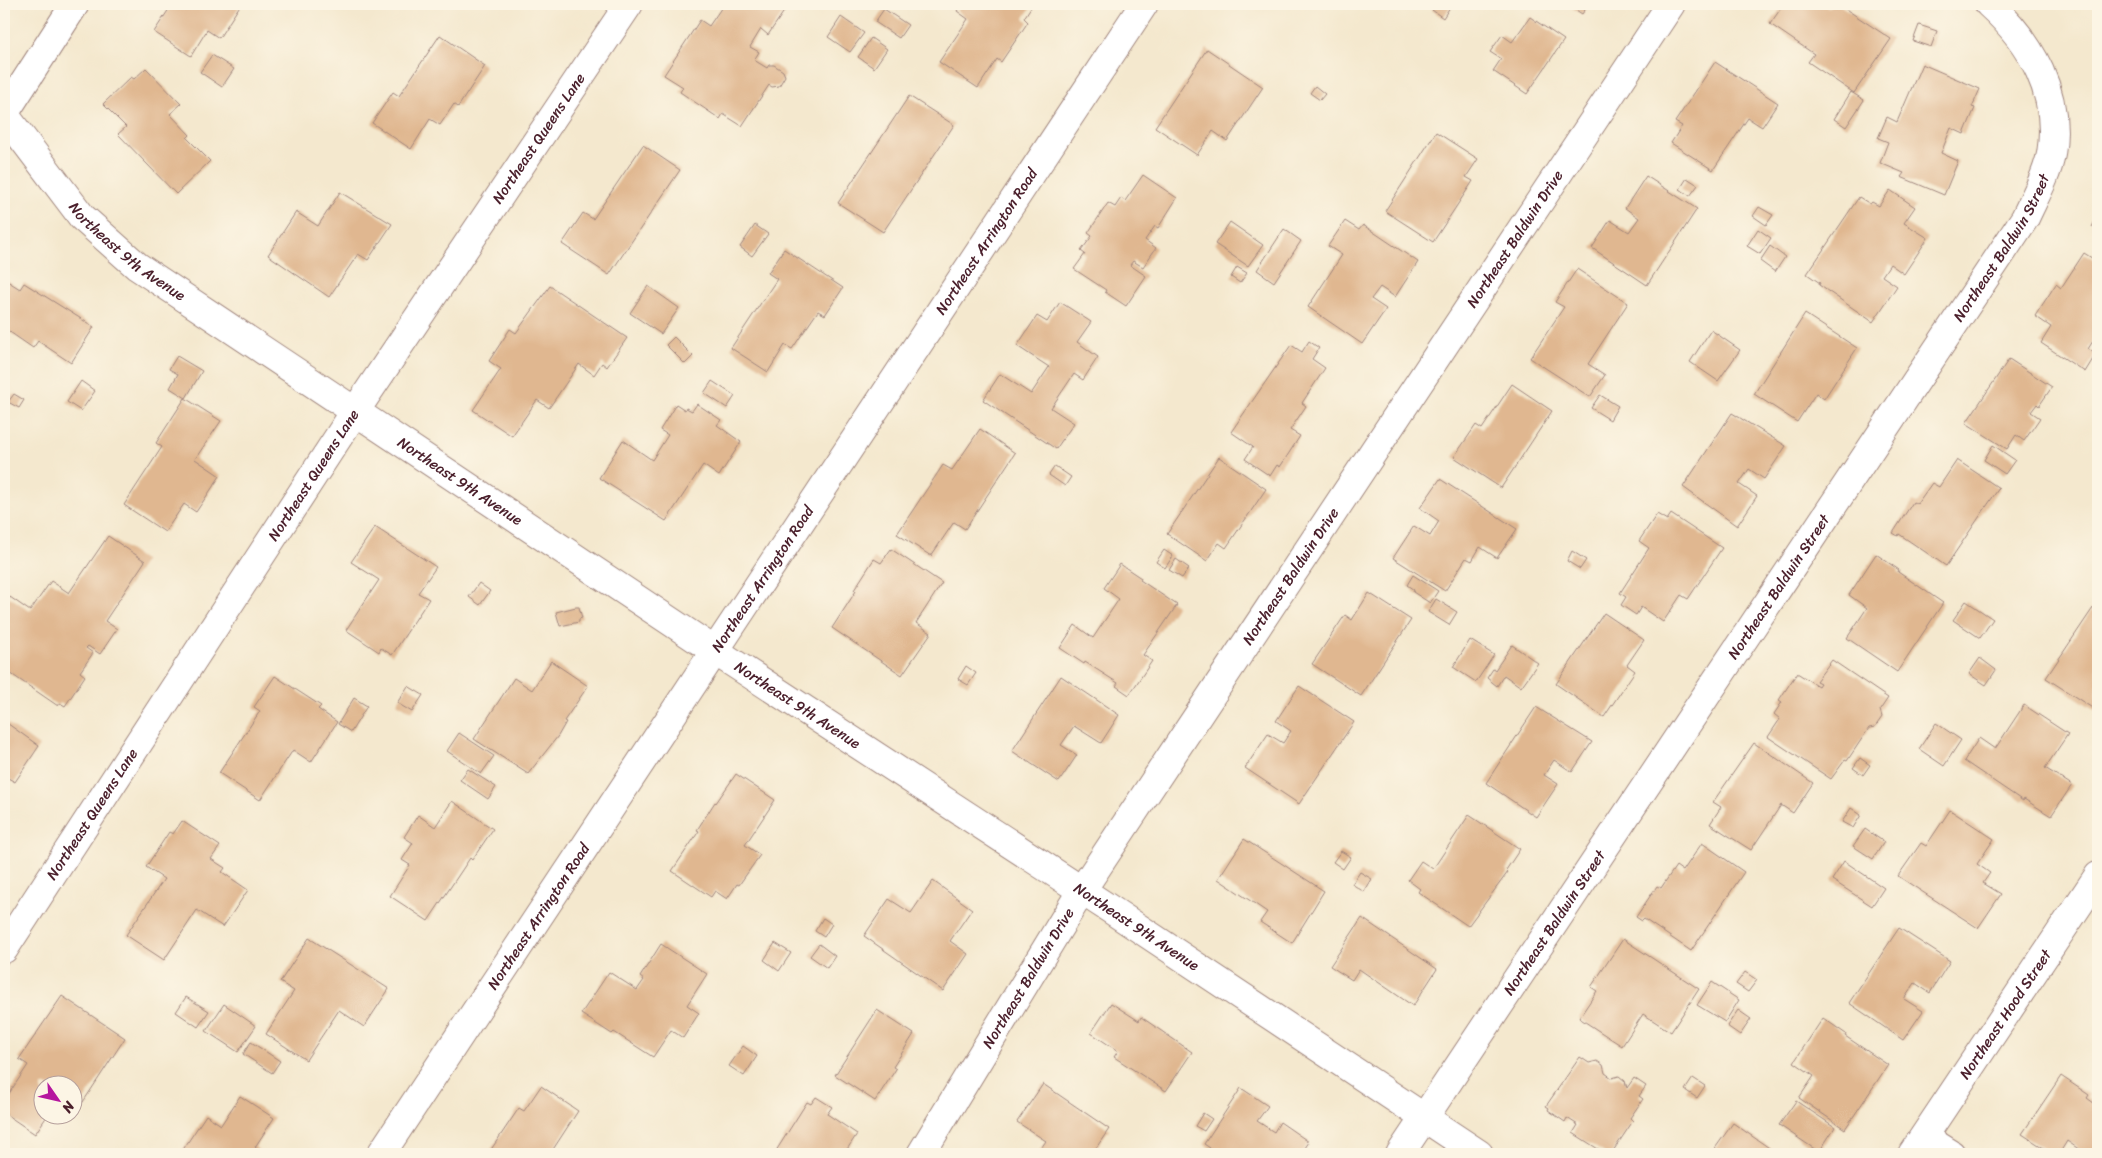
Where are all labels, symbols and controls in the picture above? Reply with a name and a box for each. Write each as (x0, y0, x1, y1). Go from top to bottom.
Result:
street label: Northeast Queens Lane (485, 67, 592, 209)
street label: Northeast Arrington Road (928, 162, 1045, 320)
street label: Northeast Baldwin Drive (1459, 164, 1570, 313)
street label: Northeast Baldwin Street (1946, 169, 2057, 327)
street label: Northeast 9th Avenue (62, 196, 191, 308)
street label: Northeast Queens Lane (261, 404, 366, 546)
street label: Northeast 9th Avenue (392, 430, 528, 533)
street label: Northeast Arrington Road (704, 500, 821, 658)
street label: Northeast Baldwin Drive (1235, 502, 1346, 650)
street label: Northeast Baldwin Street (1721, 508, 1837, 665)
street label: Northeast 9th Avenue (729, 654, 866, 756)
street label: Northeast Queens Lane (39, 743, 145, 885)
street label: Northeast Arrington Road (480, 837, 597, 995)
street label: Northeast Baldwin Street (1496, 844, 1613, 1001)
street label: Northeast 9th Avenue (1068, 876, 1205, 978)
street label: Northeast Baldwin Drive (975, 902, 1081, 1054)
street label: Northeast Hood Street (1952, 943, 2059, 1085)
north arrow (32, 1076, 82, 1126)
text: N (55, 1095, 82, 1118)

